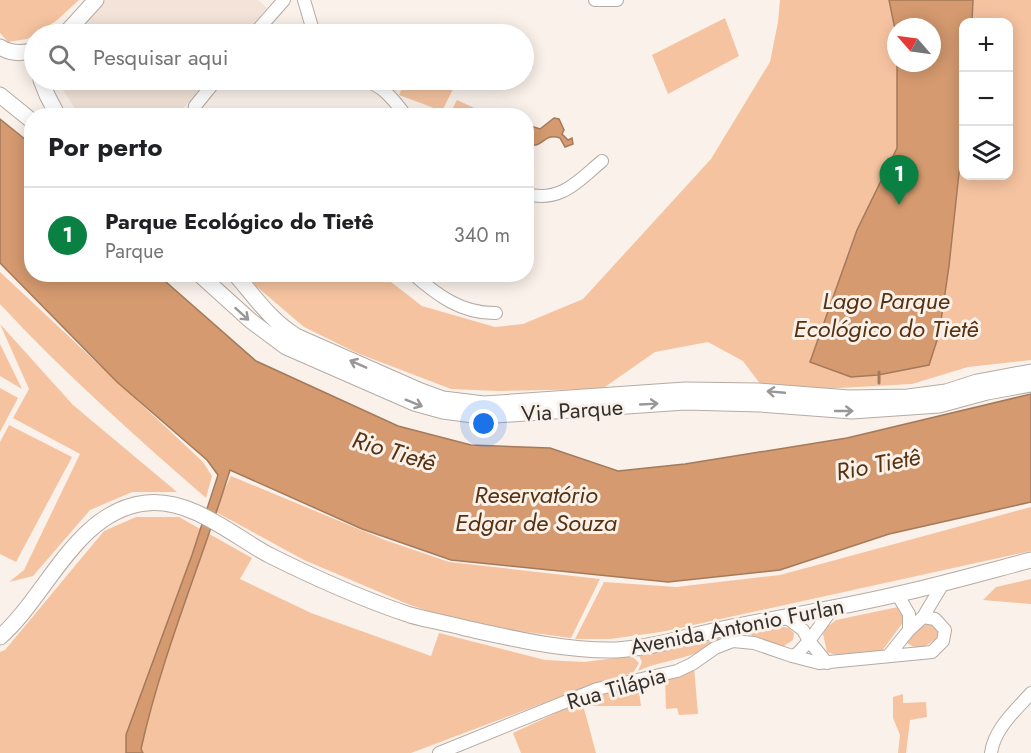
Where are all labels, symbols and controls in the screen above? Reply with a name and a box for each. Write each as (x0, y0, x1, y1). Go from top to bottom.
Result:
north arrow (887, 18, 941, 72)
map controls (959, 18, 1013, 180)
button: + (959, 18, 1013, 72)
search box (24, 24, 534, 90)
icon: search (45, 41, 78, 74)
text: Pesquisar aqui (93, 41, 228, 73)
button: − (959, 72, 1013, 126)
button: layers (959, 126, 1013, 180)
text: Por perto (48, 128, 162, 166)
pin: 1 (880, 156, 918, 205)
text: Parque Ecológico do Tietê (105, 205, 374, 237)
text: 1 (62, 221, 73, 250)
text: 340 m (454, 221, 510, 250)
text: Parque (105, 237, 164, 266)
water label: Lago Parque Ecológico do Tietê (794, 283, 978, 346)
one-way arrow (235, 307, 250, 321)
one-way arrow (349, 358, 367, 369)
one-way arrow (767, 386, 786, 397)
street label: Via Parque (520, 390, 624, 430)
one-way arrow (405, 398, 423, 409)
one-way arrow (639, 398, 659, 409)
one-way arrow (833, 405, 853, 417)
your location (469, 409, 498, 438)
water label: Rio Tietê (348, 422, 440, 480)
water label: Rio Tietê (833, 439, 923, 489)
water label: Reservatório Edgar de Souza (455, 477, 617, 540)
street label: Avenida Antonio Furlan (627, 590, 847, 662)
street label: Rua Tilápia (563, 659, 669, 717)

